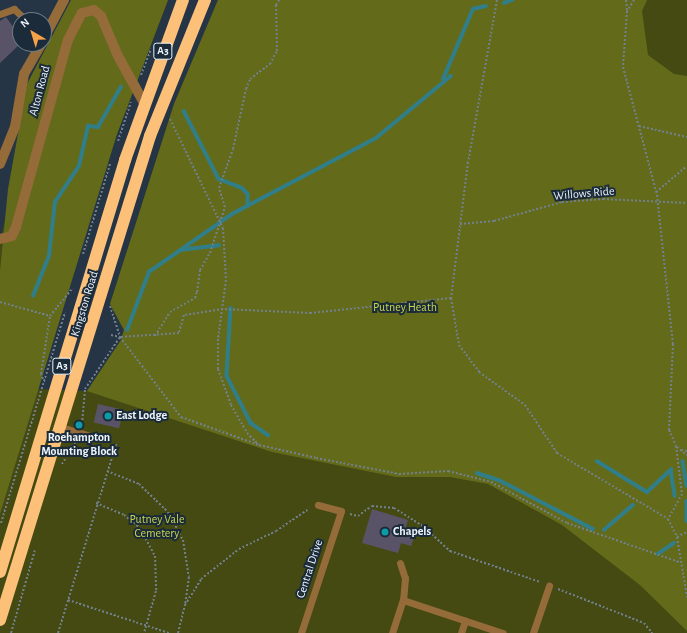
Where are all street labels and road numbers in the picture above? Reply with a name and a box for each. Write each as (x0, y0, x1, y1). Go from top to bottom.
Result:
road number: A3 (153, 42, 173, 60)
street label: Alton Road (26, 64, 54, 118)
street label: Willows Ride (553, 184, 615, 204)
street label: Kingston Road (68, 270, 102, 338)
road number: A3 (52, 357, 72, 375)
street label: Central Drive (294, 538, 326, 600)

